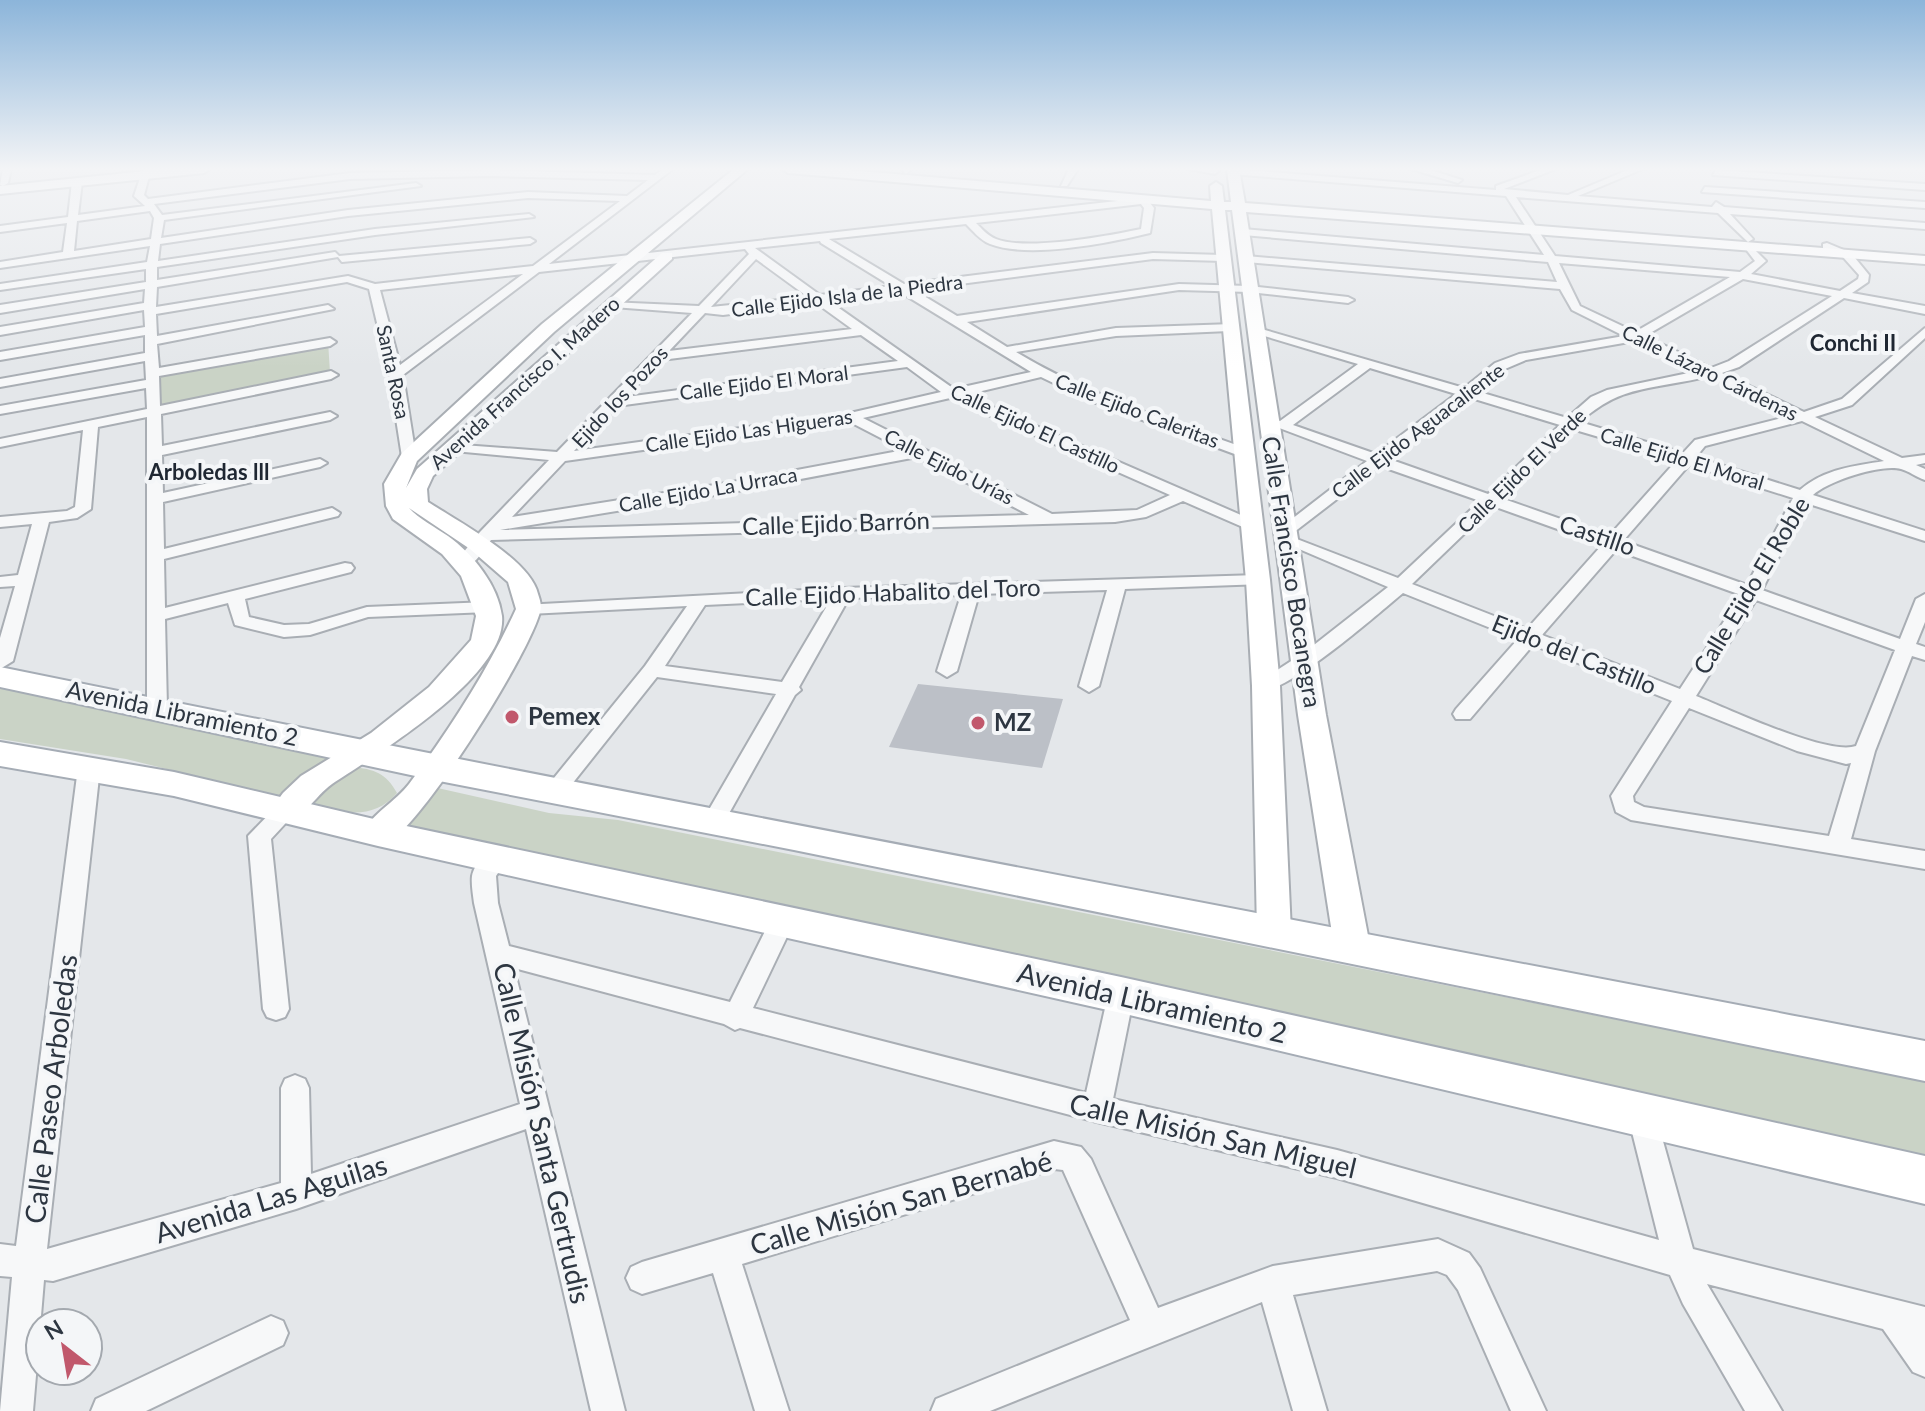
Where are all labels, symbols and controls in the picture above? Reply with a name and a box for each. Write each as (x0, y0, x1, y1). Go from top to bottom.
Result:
street label: Calle Ejido Isla de la Piedra (730, 269, 964, 321)
street label: Avenida Francisco I. Madero (425, 291, 624, 474)
street label: Calle Lázaro Cárdenas (1619, 319, 1802, 425)
street label: Santa Rosa (372, 322, 416, 421)
district label: Conchi II (1810, 329, 1896, 356)
street label: Ejido los Pozos (566, 341, 672, 452)
street label: Calle Ejido Aguacaliente (1326, 357, 1508, 503)
street label: Calle Ejido El Moral (678, 360, 850, 404)
street label: Calle Ejido Caleritas (1052, 368, 1223, 452)
street label: Calle Ejido El Castillo (947, 378, 1124, 478)
street label: Calle Ejido El Verde (1452, 403, 1590, 538)
street label: Calle Ejido Las Higueras (644, 404, 854, 456)
street label: Calle Ejido El Moral (1598, 422, 1767, 494)
street label: Calle Ejido Urías (881, 423, 1018, 509)
street label: Calle Francisco Bocanegra (1257, 434, 1328, 710)
district label: Arboledas lll (148, 458, 269, 485)
street label: Calle Ejido La Urraca (617, 462, 799, 517)
street label: Calle Ejido El Roble (1686, 491, 1815, 679)
street label: Calle Ejido Barrón (742, 505, 930, 540)
street label: Castillo (1556, 508, 1639, 561)
street label: Calle Ejido Habalito del Toro (745, 572, 1041, 611)
street label: Ejido del Castillo (1488, 607, 1661, 700)
street label: Avenida Libramiento 2 (64, 674, 301, 751)
place label: Pemex (528, 701, 601, 730)
place label: MZ (994, 707, 1031, 736)
marker: Pemex (503, 708, 521, 726)
marker: MZ (969, 714, 987, 732)
street label: Calle Paseo Arboledas (17, 952, 83, 1225)
street label: Avenida Libramiento 2 (1014, 954, 1290, 1050)
street label: Calle Misión Santa Gertrudis (487, 959, 599, 1307)
street label: Calle Misión San Miguel (1066, 1085, 1360, 1185)
street label: Calle Misión San Bernabé (746, 1143, 1056, 1261)
street label: Avenida Las Aguilas (151, 1147, 391, 1250)
north arrow (24, 1307, 104, 1387)
text: N (39, 1313, 68, 1345)

